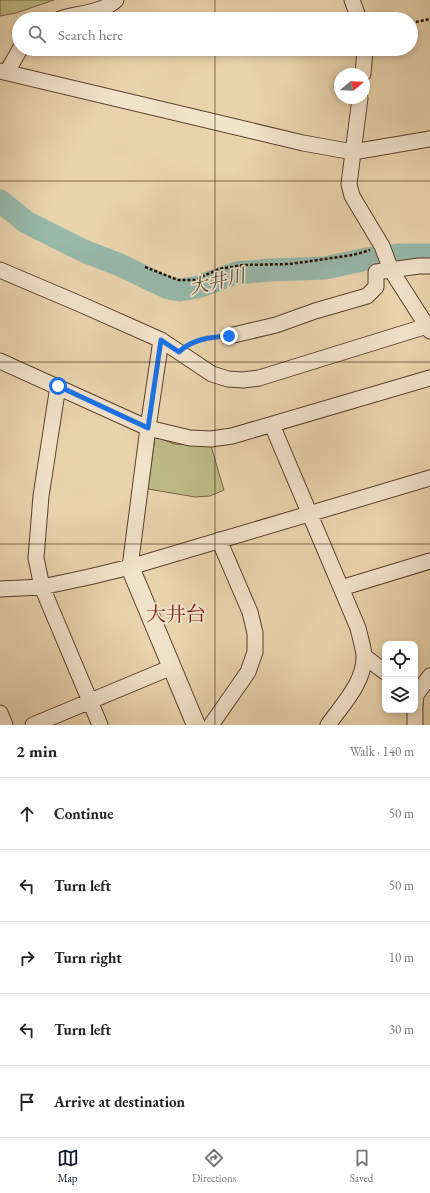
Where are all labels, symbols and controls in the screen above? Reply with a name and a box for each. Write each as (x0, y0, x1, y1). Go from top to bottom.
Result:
search box (12, 12, 418, 56)
icon: search (26, 23, 48, 45)
text: Search here (58, 25, 123, 44)
north arrow (334, 68, 370, 104)
water label: 大井川 (187, 262, 250, 300)
route end (220, 327, 238, 345)
route start (49, 377, 67, 395)
district label: 大井台 (146, 601, 206, 627)
map controls (382, 641, 418, 713)
button: locate (382, 641, 418, 677)
button: layers (382, 677, 418, 713)
text: 2 min (16, 740, 57, 762)
text: Walk · 140 m (350, 743, 414, 760)
icon: ahead (16, 803, 38, 825)
text: Continue (54, 804, 114, 823)
text: 50 m (389, 805, 414, 822)
icon: left (16, 875, 38, 897)
text: Turn left (54, 876, 111, 895)
text: 50 m (389, 877, 414, 894)
icon: right (16, 947, 38, 969)
text: Turn right (54, 948, 122, 967)
text: 10 m (389, 949, 414, 966)
icon: left (16, 1019, 38, 1041)
text: Turn left (54, 1020, 111, 1039)
text: 30 m (389, 1021, 414, 1038)
icon: arrive (16, 1091, 38, 1113)
text: Arrive at destination (54, 1092, 185, 1111)
tab: Map (57, 1147, 79, 1185)
tab: Directions (192, 1147, 236, 1185)
tab: Saved (350, 1147, 373, 1185)

